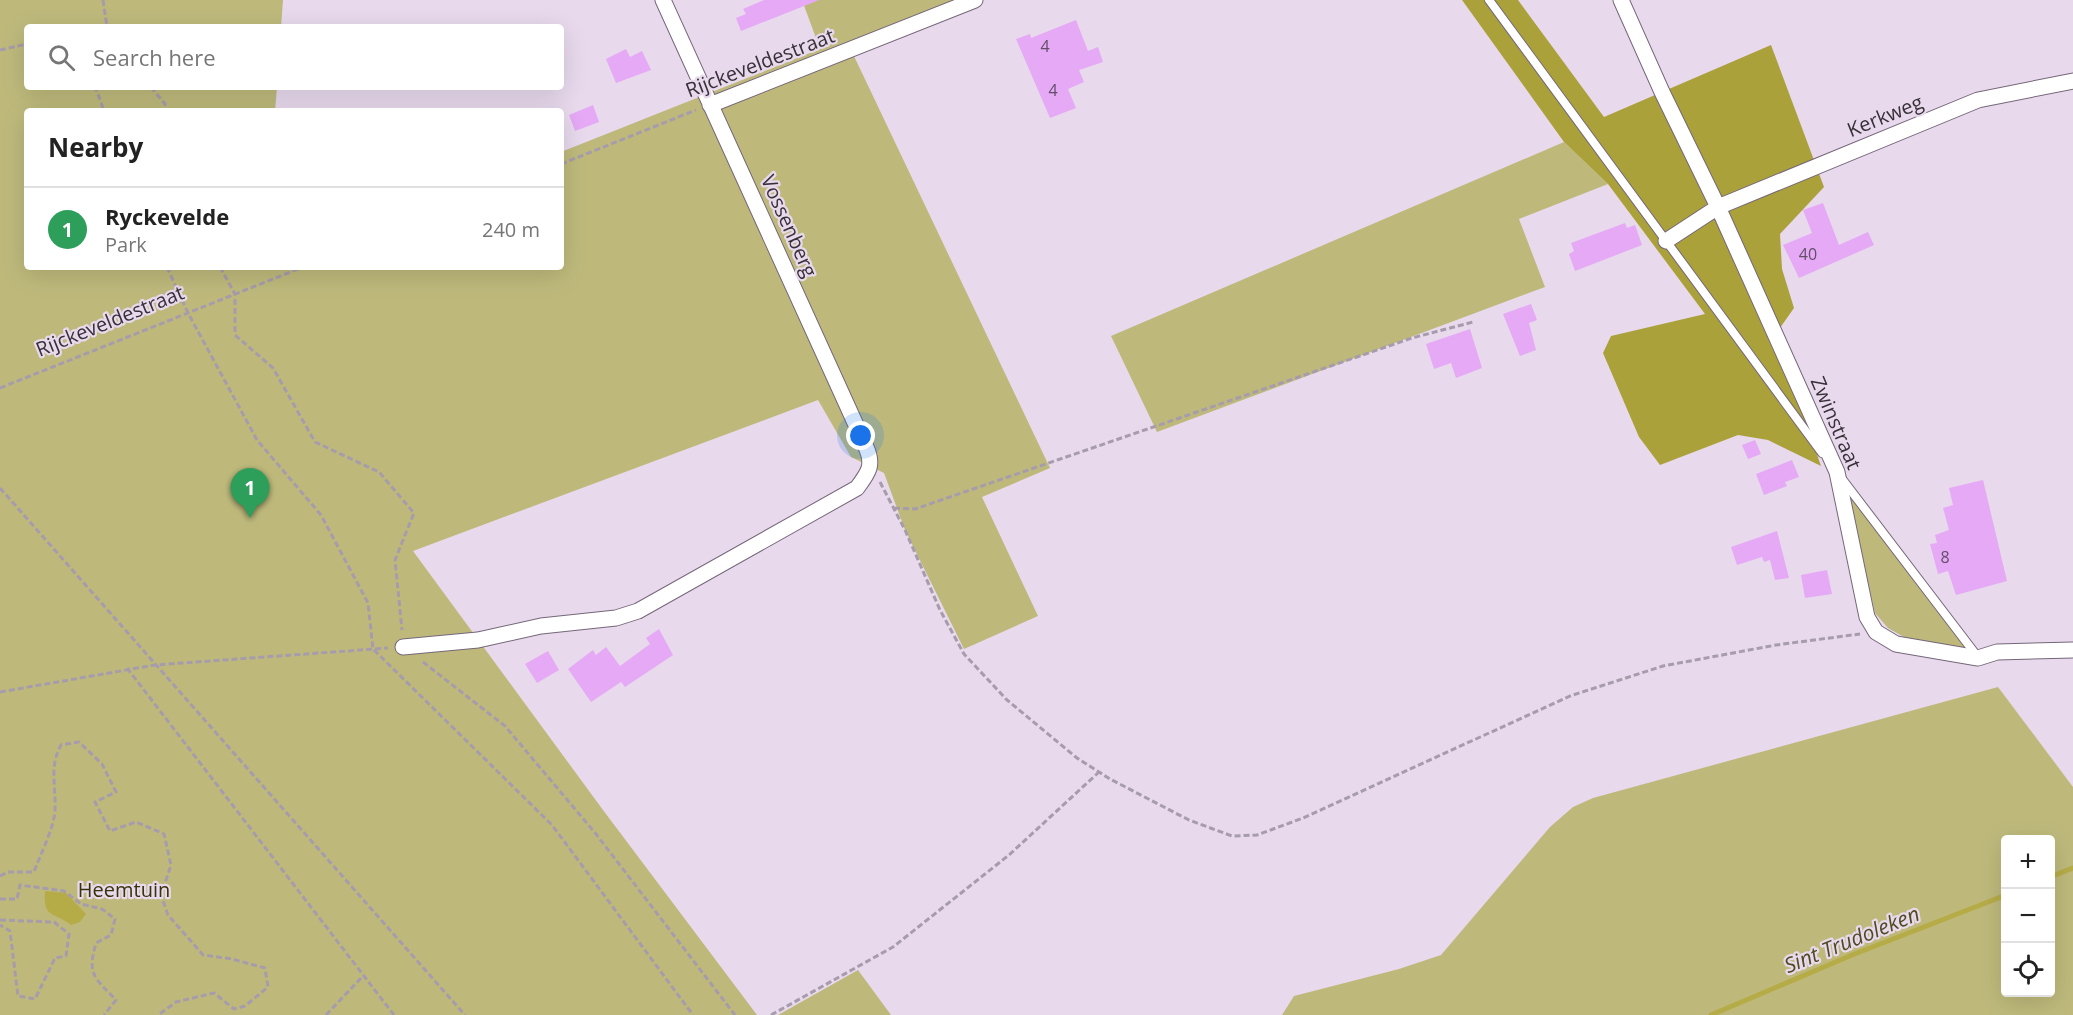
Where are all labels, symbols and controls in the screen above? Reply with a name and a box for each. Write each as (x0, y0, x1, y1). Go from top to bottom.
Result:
street label: Rijckeveldestraat (681, 22, 838, 103)
search box (24, 24, 564, 90)
house number: 4 (1040, 35, 1050, 57)
icon: search (45, 41, 78, 74)
text: Search here (93, 42, 216, 72)
house number: 4 (1048, 79, 1058, 101)
street label: Kerkweg (1843, 88, 1927, 143)
text: Nearby (48, 129, 143, 165)
street label: Vossenberg (755, 171, 824, 281)
text: Ryckevelde (105, 201, 229, 231)
text: 1 (62, 216, 73, 243)
text: 240 m (482, 216, 540, 243)
text: Park (105, 231, 147, 258)
house number: 40 (1799, 243, 1817, 265)
street label: Rijckeveldestraat (32, 278, 188, 363)
street label: Zwinstraat (1805, 372, 1868, 473)
your location (846, 421, 875, 450)
pin: 1 (230, 468, 270, 518)
house number: 8 (1940, 546, 1950, 568)
map controls (2001, 835, 2055, 997)
button: + (2001, 835, 2055, 889)
park label: Heemtuin (78, 876, 170, 903)
button: − (2001, 889, 2055, 943)
water label: Sint Trudoleken (1780, 899, 1924, 979)
button: locate (2001, 943, 2055, 997)

